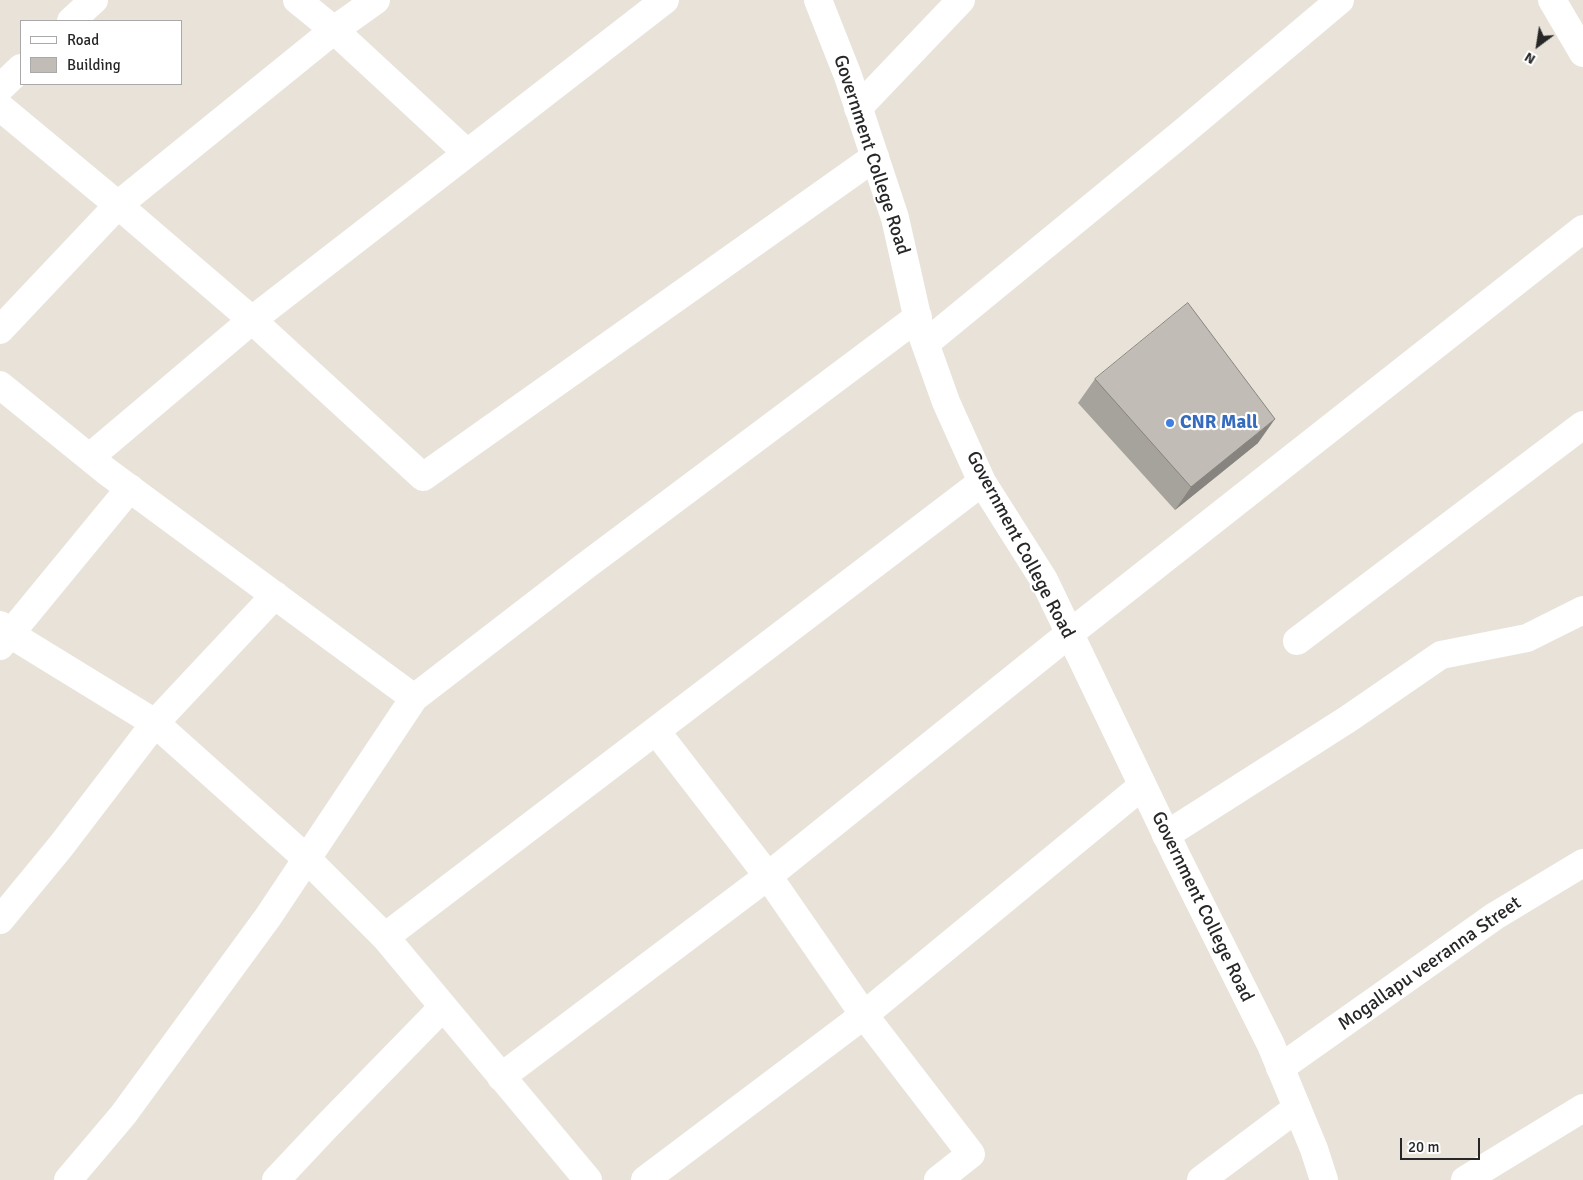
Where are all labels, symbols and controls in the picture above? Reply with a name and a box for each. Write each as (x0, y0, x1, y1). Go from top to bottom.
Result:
legend (20, 20, 182, 85)
north arrow (1513, 20, 1563, 70)
text: Road (67, 31, 99, 49)
text: N (1521, 48, 1539, 68)
street label: Government College Road (828, 52, 914, 258)
text: Building (67, 56, 121, 74)
place label: CNR Mall (1180, 412, 1258, 434)
marker: CNR Mall (1164, 417, 1176, 429)
street label: Government College Road (961, 447, 1079, 643)
street label: Government College Road (1146, 808, 1258, 1006)
street label: Mogallapu veeranna Street (1334, 892, 1526, 1036)
scale bar (1403, 1128, 1483, 1160)
text: 20 m (1408, 1138, 1439, 1156)

